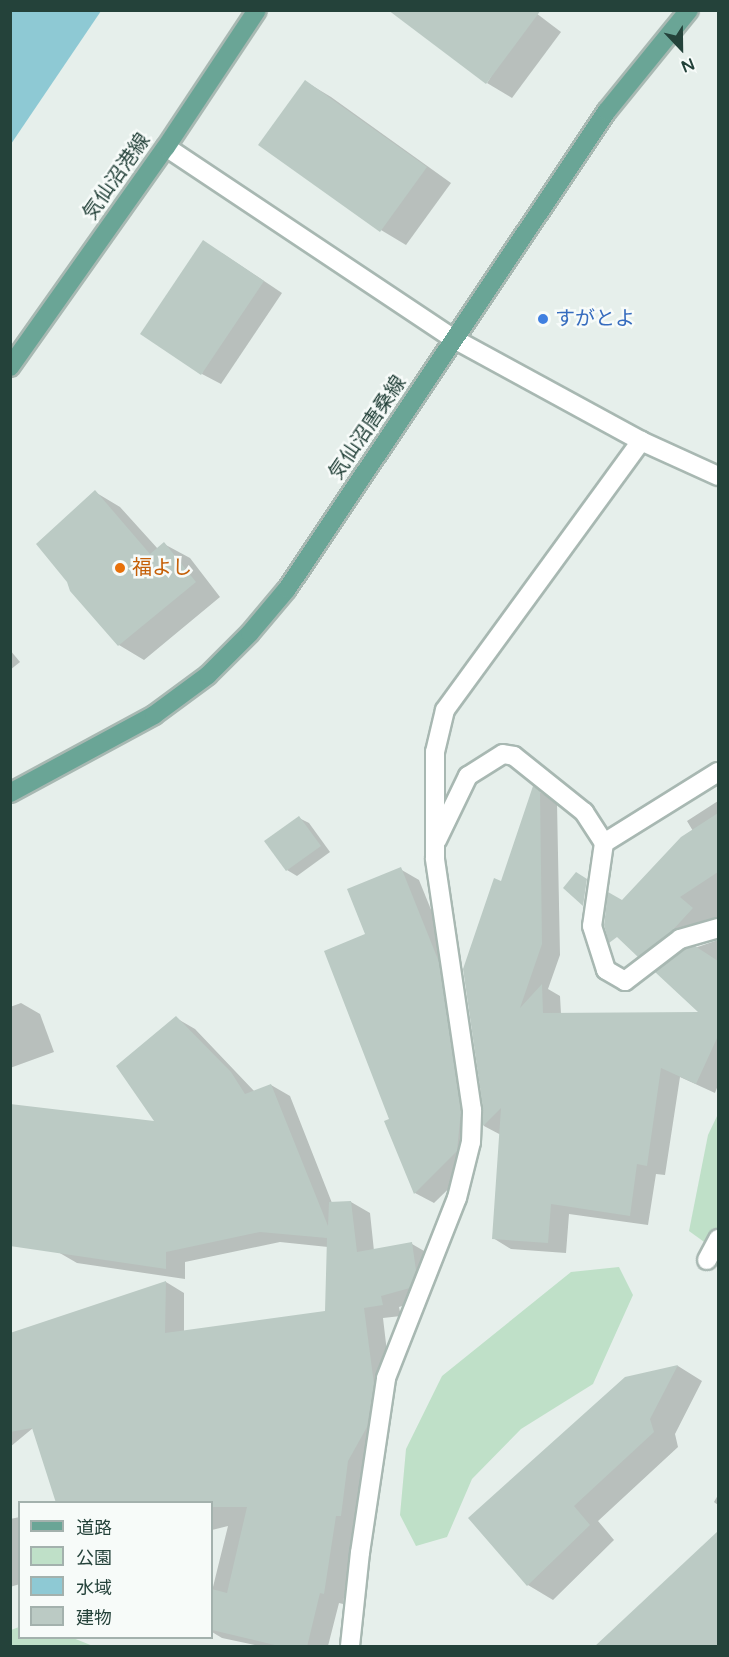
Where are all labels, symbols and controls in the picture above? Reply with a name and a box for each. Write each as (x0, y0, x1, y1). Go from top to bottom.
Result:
north arrow (651, 18, 711, 78)
text: N (678, 53, 697, 76)
street label: 気仙沼港線 (78, 129, 156, 225)
place label: すがとよ (555, 307, 635, 331)
marker: すがとよ (536, 312, 550, 326)
street label: 気仙沼唐桑線 (325, 372, 411, 484)
place label: 福よし (132, 556, 192, 580)
marker: 福よし (113, 561, 127, 575)
legend (18, 1501, 213, 1639)
text: 道路 (76, 1517, 112, 1539)
text: 公園 (76, 1547, 112, 1569)
text: 水域 (76, 1577, 112, 1599)
text: 建物 (76, 1607, 112, 1629)

